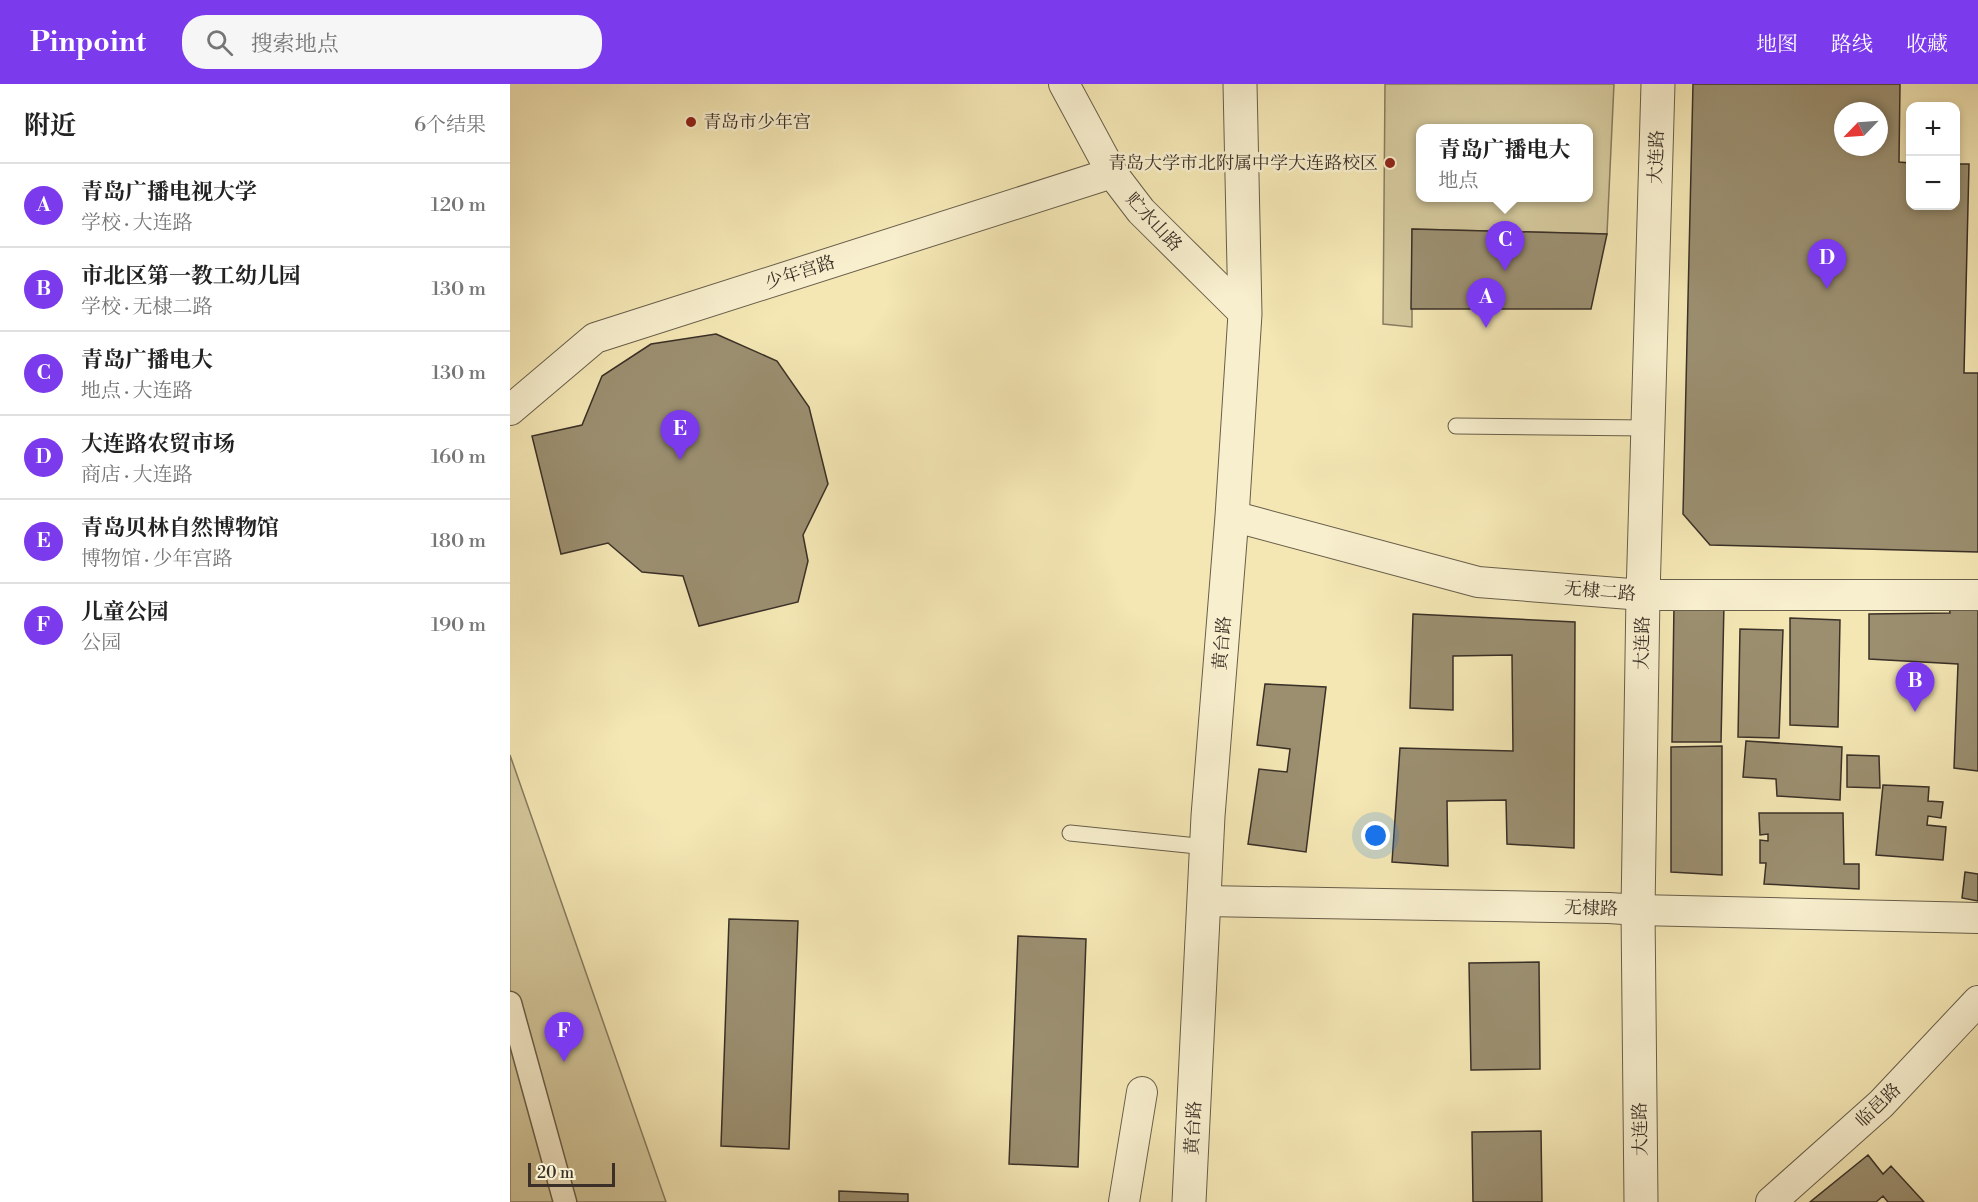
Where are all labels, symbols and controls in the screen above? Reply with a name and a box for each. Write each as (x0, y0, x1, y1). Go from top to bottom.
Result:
search box (182, 15, 602, 69)
text: Pinpoint (30, 25, 146, 60)
icon: search (203, 26, 236, 59)
text: 搜索地点 (251, 31, 339, 58)
text: 地图 (1756, 32, 1798, 58)
text: 路线 (1831, 32, 1873, 58)
text: 收藏 (1906, 32, 1948, 58)
north arrow (1834, 102, 1888, 156)
map controls (1906, 102, 1960, 210)
button: + (1906, 102, 1960, 156)
text: 附近 (24, 110, 76, 142)
place label: 青岛市少年宫 (703, 111, 811, 134)
text: 6个结果 (414, 113, 486, 138)
marker: 青岛市少年宫 (684, 115, 698, 129)
popup (1416, 124, 1593, 202)
street label: 大连路 (1644, 130, 1669, 184)
text: 青岛广播电大 (1438, 137, 1571, 164)
place label: 青岛大学市北附属中学大连路校区 (1108, 152, 1378, 175)
marker: 青岛大学市北附属中学大连路校区 (1383, 156, 1397, 170)
button: − (1906, 156, 1960, 210)
text: 地点 (1438, 169, 1478, 194)
text: 青岛广播电视大学 (81, 179, 257, 206)
street label: 贮水山路 (1121, 188, 1187, 257)
text: A (36, 193, 51, 218)
text: 120 m (431, 193, 486, 218)
text: 学校 · 大连路 (81, 211, 193, 236)
pin: C (1486, 222, 1524, 271)
pin: D (1808, 240, 1846, 289)
street label: 少年宫路 (762, 250, 838, 295)
text: 市北区第一教工幼儿园 (81, 263, 301, 290)
text: B (36, 277, 51, 302)
text: 130 m (431, 277, 486, 302)
pin: A (1466, 278, 1506, 328)
text: 学校 · 无棣二路 (81, 295, 213, 320)
text: 青岛广播电大 (81, 347, 213, 374)
text: C (36, 361, 51, 386)
text: 130 m (431, 361, 486, 386)
text: 地点 · 大连路 (81, 379, 193, 404)
pin: E (660, 410, 700, 460)
text: 大连路农贸市场 (81, 431, 235, 458)
text: D (36, 445, 51, 470)
text: 160 m (431, 445, 486, 470)
text: 商店 · 大连路 (81, 463, 193, 488)
text: 青岛贝林自然博物馆 (81, 515, 279, 542)
text: E (37, 529, 50, 554)
text: 180 m (431, 529, 486, 554)
text: 博物馆 · 少年宫路 (81, 547, 233, 572)
street label: 无棣二路 (1563, 577, 1637, 606)
text: 儿童公园 (81, 599, 169, 626)
text: F (36, 613, 51, 638)
text: 190 m (431, 613, 486, 638)
street label: 黄台路 (1209, 615, 1236, 671)
street label: 大连路 (1631, 616, 1654, 670)
text: 公园 (81, 631, 121, 656)
pin: B (1896, 662, 1934, 712)
your location (1361, 821, 1390, 850)
street label: 无棣路 (1564, 896, 1618, 921)
pin: F (544, 1012, 584, 1062)
street label: 临邑路 (1851, 1078, 1906, 1132)
street label: 黄台路 (1181, 1100, 1206, 1156)
street label: 大连路 (1629, 1102, 1652, 1156)
scale bar (528, 1160, 615, 1188)
text: 20 m (537, 1163, 574, 1183)

